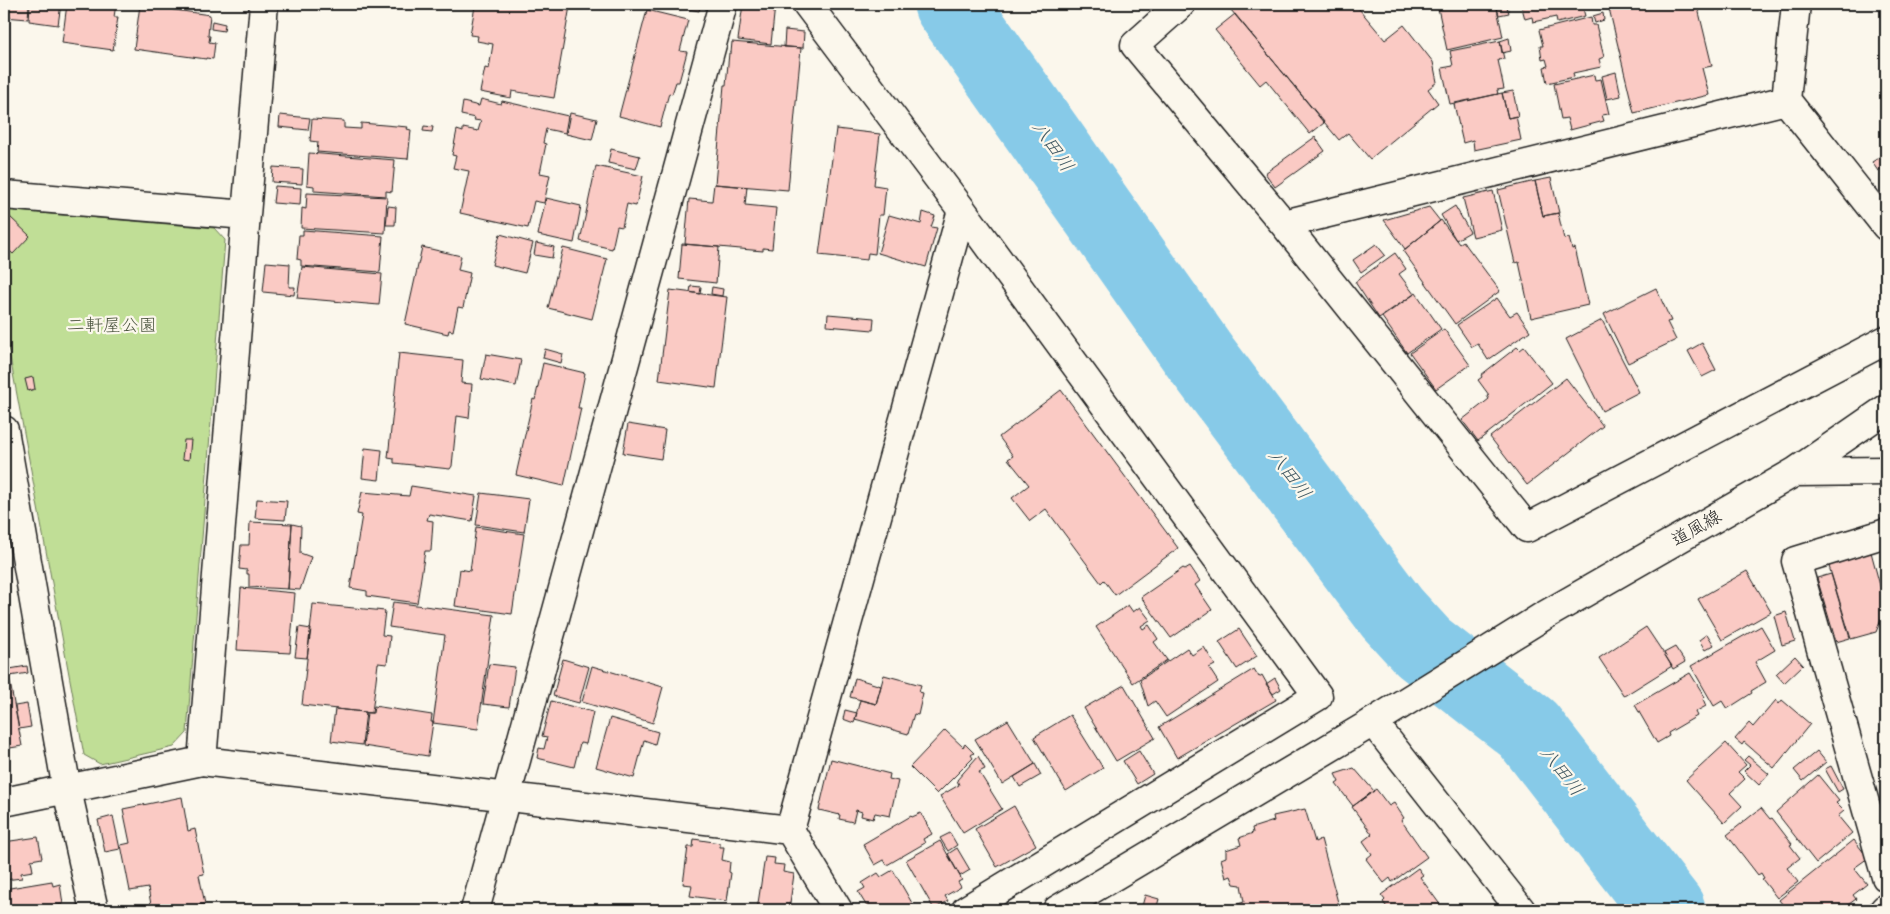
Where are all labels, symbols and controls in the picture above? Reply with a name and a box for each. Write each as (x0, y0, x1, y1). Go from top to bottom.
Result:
water label: 八田川 (1023, 115, 1081, 179)
park label: 二軒屋公園 (67, 312, 157, 341)
water label: 八田川 (1260, 443, 1318, 507)
street label: 道風線 (1666, 503, 1728, 555)
water label: 八田川 (1532, 740, 1590, 804)

